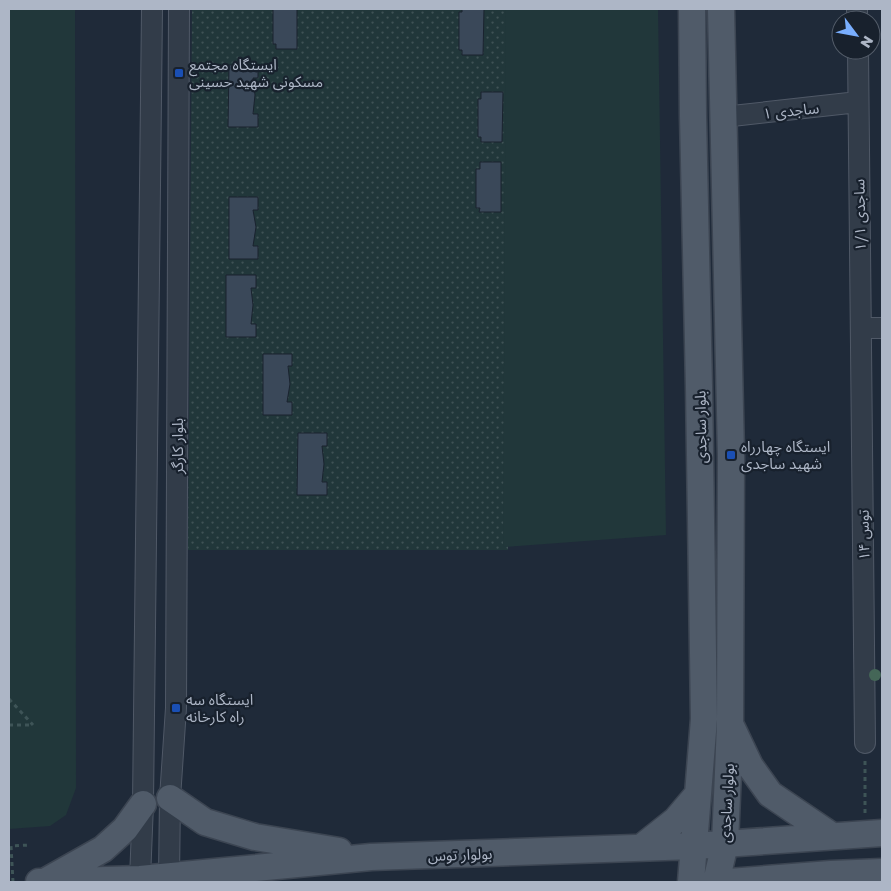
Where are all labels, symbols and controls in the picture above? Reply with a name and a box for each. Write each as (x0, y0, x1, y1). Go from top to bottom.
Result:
north arrow (831, 10, 881, 60)
text: N (857, 33, 877, 51)
place label: ایستگاه مجتمع مسکونی شهید حسینی (189, 55, 323, 91)
marker: ایستگاه مجتمع مسکونی شهید حسینی (173, 67, 185, 79)
street label: ساجدی ۱ (762, 98, 820, 123)
street label: ساجدی ۱/۱ (849, 178, 870, 251)
street label: بلوار ساجدی (690, 390, 711, 464)
street label: بلوار کارگر (168, 418, 187, 475)
place label: ایستگاه چهارراه شهید ساجدی (741, 437, 830, 473)
marker: ایستگاه چهارراه شهید ساجدی (725, 449, 737, 461)
street label: توس ۱۴ (854, 510, 873, 560)
place label: ایستگاه سه راه کارخانه (186, 690, 253, 726)
marker: ایستگاه سه راه کارخانه (170, 702, 182, 714)
street label: بولوار ساجدی (715, 763, 738, 843)
street label: بولوار توس (427, 844, 493, 865)

